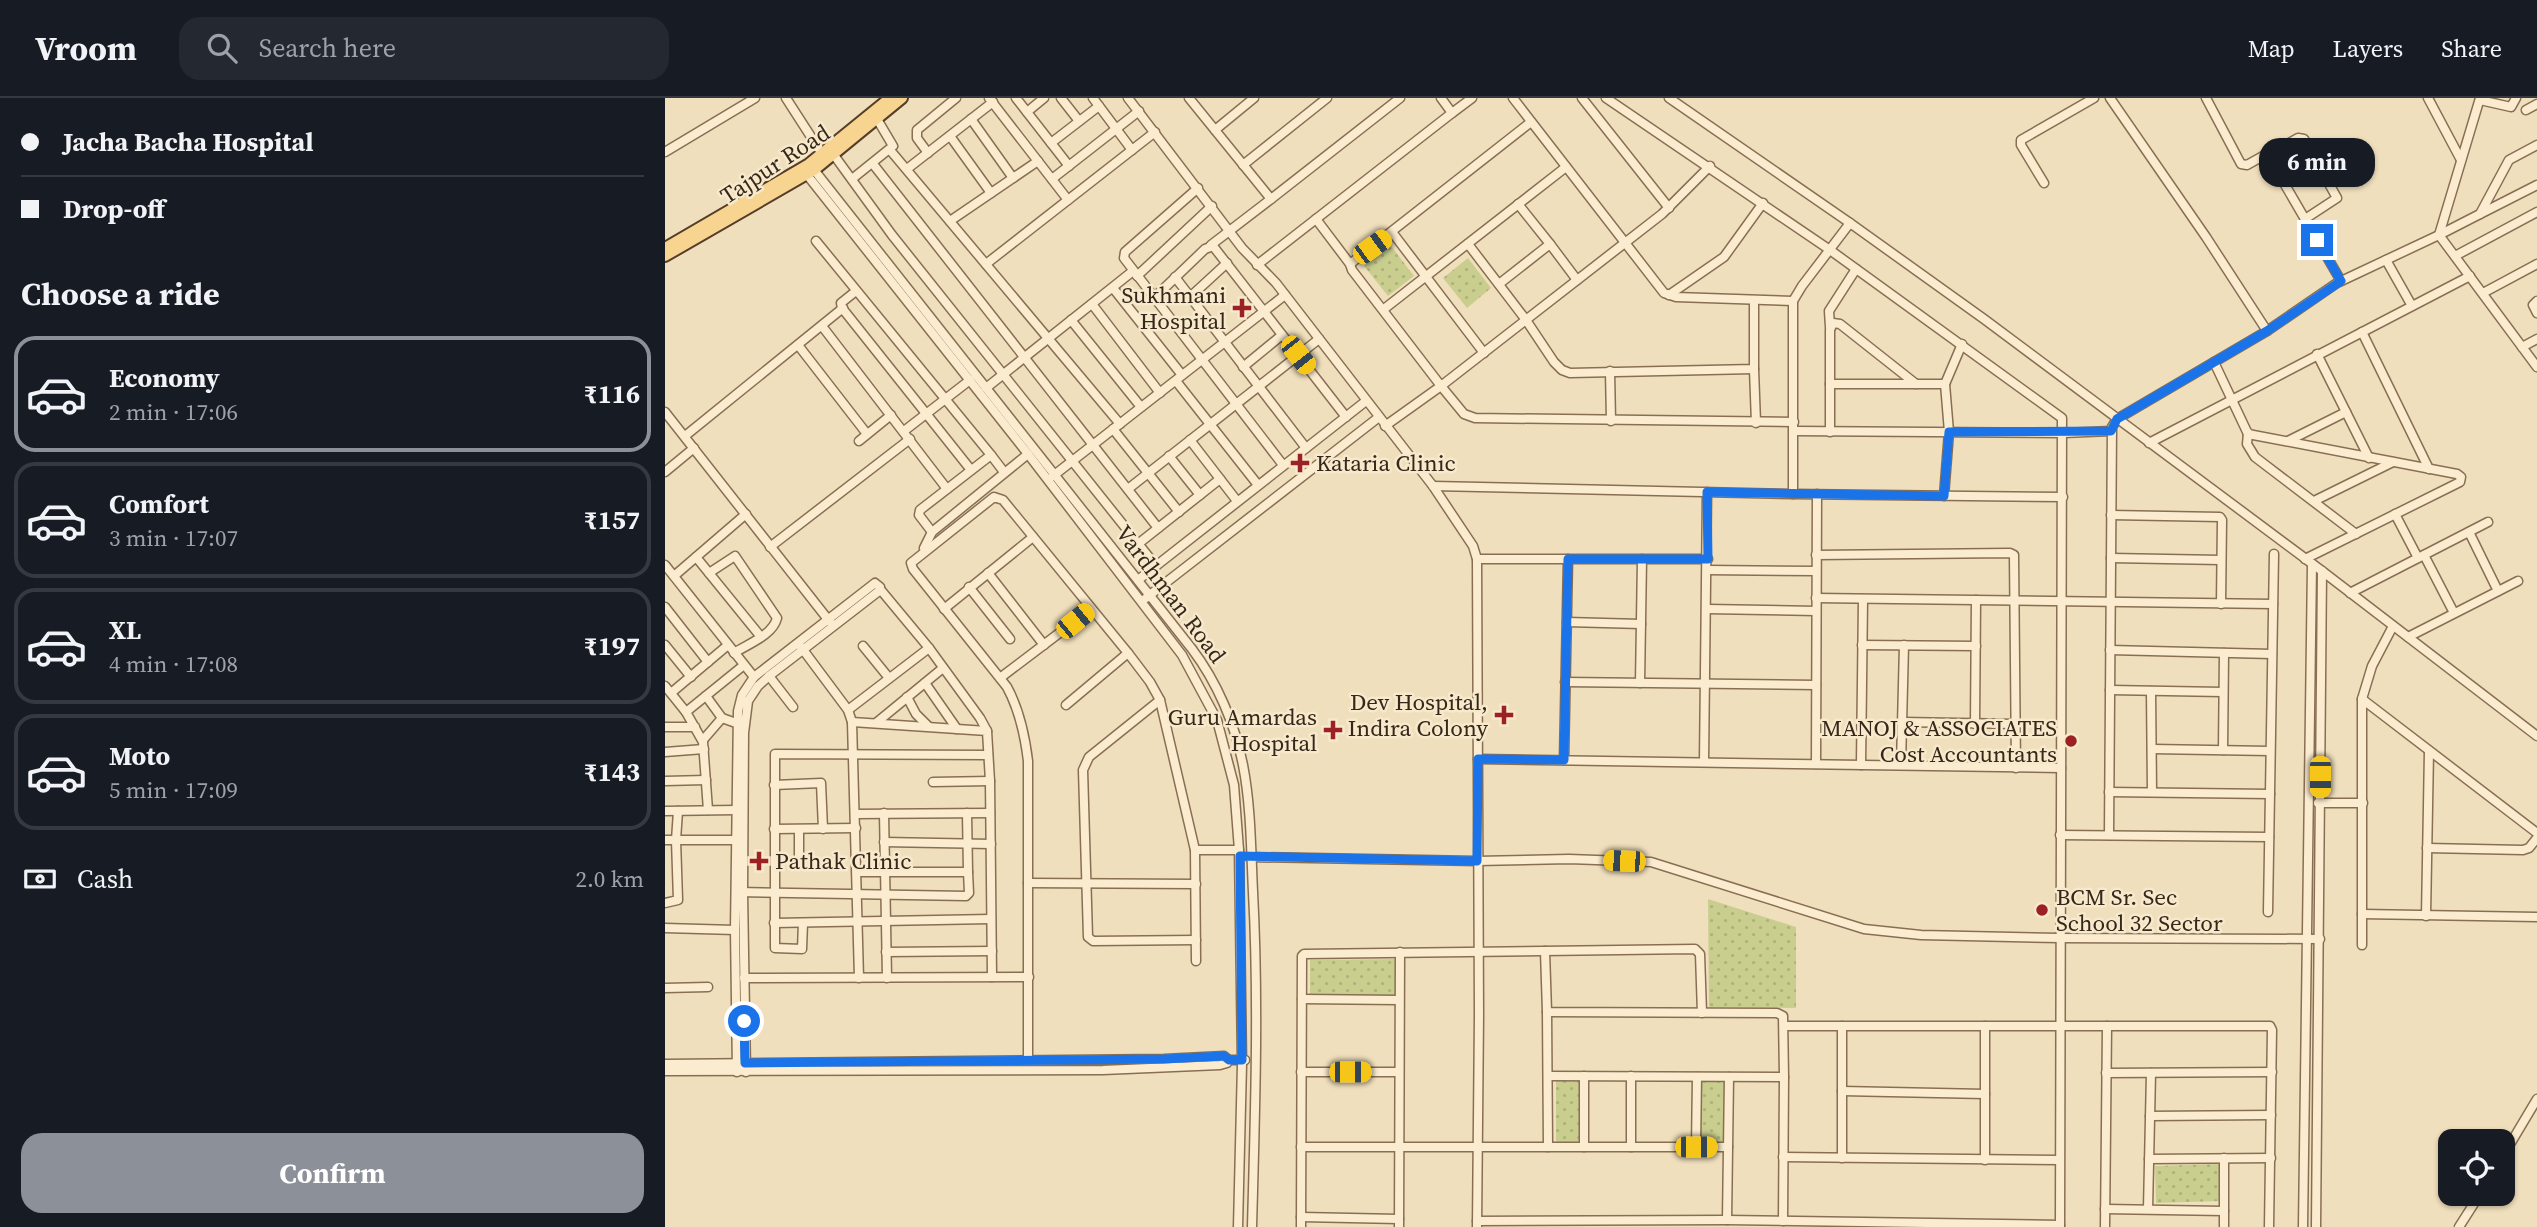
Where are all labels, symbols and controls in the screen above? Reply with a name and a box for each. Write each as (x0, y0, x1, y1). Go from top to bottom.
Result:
search box (179, 17, 669, 80)
text: Vroom (35, 26, 137, 71)
icon: search (203, 29, 241, 67)
text: Search here (259, 30, 396, 66)
text: Map (2248, 32, 2295, 65)
text: Layers (2333, 32, 2403, 65)
text: Share (2441, 32, 2502, 65)
street label: Tajpur Road (714, 117, 836, 211)
text: Jacha Bacha Hospital (63, 124, 314, 160)
callout: 6 min (2259, 138, 2375, 188)
text: 6 min (2287, 146, 2347, 178)
text: Drop-off (63, 191, 165, 227)
route end (2301, 224, 2333, 256)
car (1349, 226, 1396, 268)
text: Choose a ride (21, 272, 220, 316)
place label: Sukhmani Hospital (1122, 279, 1226, 337)
marker: Sukhmani Hospital (1232, 298, 1252, 318)
car (1277, 332, 1320, 378)
text: Economy (109, 360, 220, 396)
icon: car (25, 363, 88, 426)
text: ₹116 (584, 376, 640, 412)
text: 2 min · 17:06 (109, 396, 238, 428)
place label: Kataria Clinic (1316, 447, 1456, 479)
marker: Kataria Clinic (1290, 453, 1310, 473)
text: Comfort (109, 486, 209, 522)
icon: car (25, 489, 88, 552)
text: ₹157 (584, 502, 640, 538)
street label: Vardhman Road (1108, 518, 1234, 670)
text: 3 min · 17:07 (109, 522, 238, 554)
car (1053, 600, 1098, 642)
text: XL (109, 612, 141, 648)
icon: car (25, 615, 88, 678)
text: ₹197 (584, 628, 640, 664)
text: 4 min · 17:08 (109, 648, 238, 680)
place label: Dev Hospital, Indira Colony (1348, 686, 1488, 744)
place label: Guru Amardas Hospital (1168, 701, 1317, 759)
marker: Dev Hospital, Indira Colony (1494, 705, 1514, 725)
place label: MANOJ & ASSOCIATES Cost Accountants (1821, 712, 2057, 770)
marker: Guru Amardas Hospital (1323, 720, 1343, 740)
marker: MANOJ & ASSOCIATES Cost Accountants (2063, 733, 2079, 749)
text: Moto (109, 738, 170, 774)
icon: car (25, 741, 88, 804)
text: ₹143 (584, 754, 640, 790)
car (2310, 756, 2331, 798)
text: 5 min · 17:09 (109, 774, 238, 806)
place label: Pathak Clinic (775, 845, 911, 877)
car (1603, 850, 1646, 872)
marker: Pathak Clinic (749, 851, 769, 871)
icon: cash (21, 860, 59, 898)
text: Cash (77, 861, 133, 897)
text: 2.0 km (575, 863, 644, 895)
place label: BCM Sr. Sec School 32 Sector (2056, 881, 2223, 939)
marker: BCM Sr. Sec School 32 Sector (2034, 902, 2050, 918)
route start (728, 1005, 760, 1037)
car (1330, 1062, 1372, 1083)
map controls (2438, 1129, 2515, 1206)
button: locate (2438, 1129, 2515, 1206)
button: Confirm (21, 1133, 644, 1213)
car (1676, 1137, 1718, 1158)

